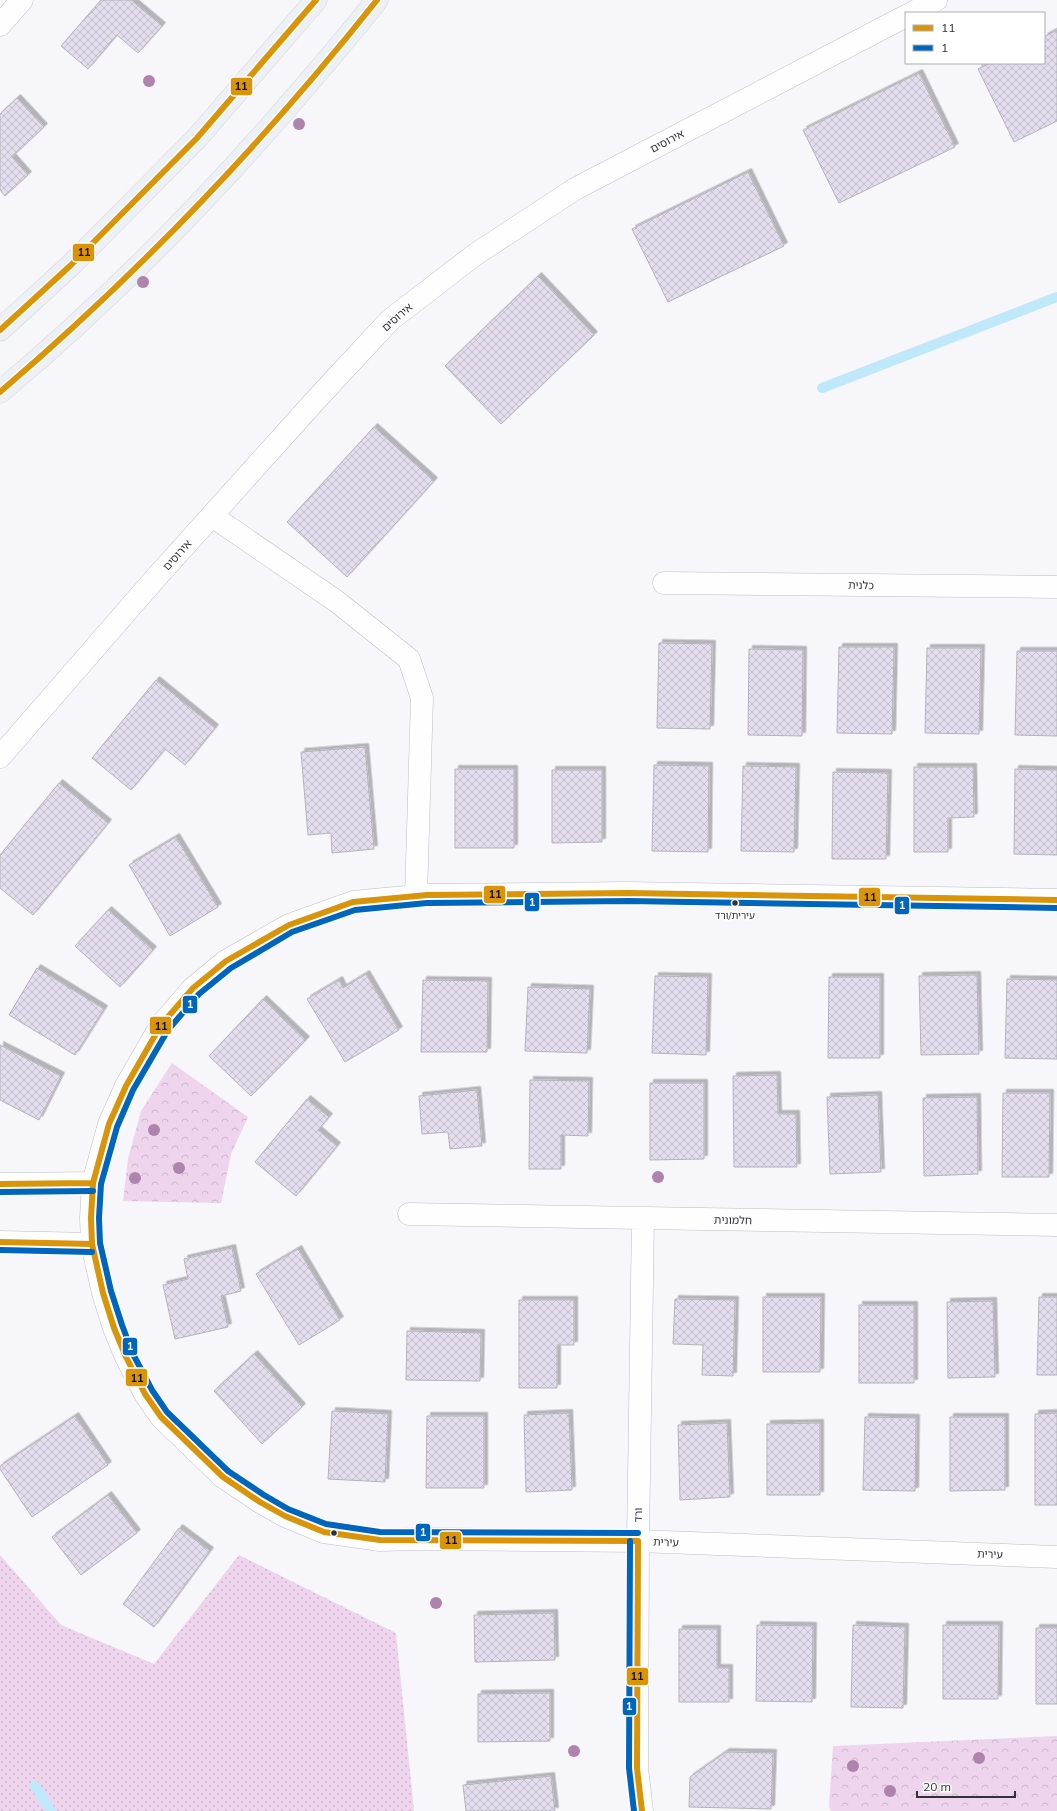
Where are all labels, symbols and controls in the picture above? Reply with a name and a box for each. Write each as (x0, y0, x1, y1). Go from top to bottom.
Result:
legend (905, 12, 1045, 64)
text: 11 (941, 20, 955, 35)
text: 1 (941, 40, 948, 55)
line badge: 11 (230, 77, 253, 96)
text: 11 (234, 79, 248, 93)
street label: אירוסים (648, 126, 686, 156)
line badge: 11 (72, 243, 95, 262)
text: 11 (77, 245, 91, 259)
street label: אירוסים (379, 300, 415, 334)
street label: אירוסים (160, 537, 194, 573)
street label: כלנית (848, 578, 874, 592)
line badge: 11 (483, 885, 506, 904)
text: 11 (488, 887, 502, 901)
line badge: 11 (858, 887, 881, 907)
text: 11 (863, 890, 877, 904)
line badge: 1 (524, 892, 540, 912)
text: 1 (529, 895, 536, 909)
line badge: 1 (894, 896, 910, 915)
marker: עירית/ורד (730, 898, 740, 908)
text: 1 (899, 898, 906, 912)
place label: עירית/ורד (715, 909, 755, 922)
line badge: 1 (182, 995, 198, 1014)
text: 1 (187, 997, 194, 1011)
line badge: 11 (149, 1016, 172, 1035)
text: 11 (154, 1019, 168, 1033)
street label: חלמונית (714, 1213, 752, 1227)
line badge: 1 (122, 1337, 138, 1356)
text: 1 (127, 1339, 134, 1353)
line badge: 11 (125, 1368, 148, 1387)
text: 11 (130, 1371, 144, 1385)
street label: ורד (631, 1507, 645, 1523)
line badge: 1 (415, 1523, 431, 1542)
text: 1 (420, 1525, 427, 1539)
unlabelled marker (329, 1528, 339, 1538)
line badge: 11 (439, 1531, 462, 1550)
text: 11 (444, 1533, 458, 1547)
street label: עירית (653, 1535, 679, 1549)
street label: עירית (977, 1547, 1003, 1561)
line badge: 11 (626, 1667, 649, 1686)
text: 11 (630, 1669, 644, 1683)
line badge: 1 (622, 1697, 637, 1716)
text: 1 (626, 1699, 633, 1713)
scale bar (917, 1773, 1015, 1799)
text: 20 m (923, 1779, 951, 1794)

